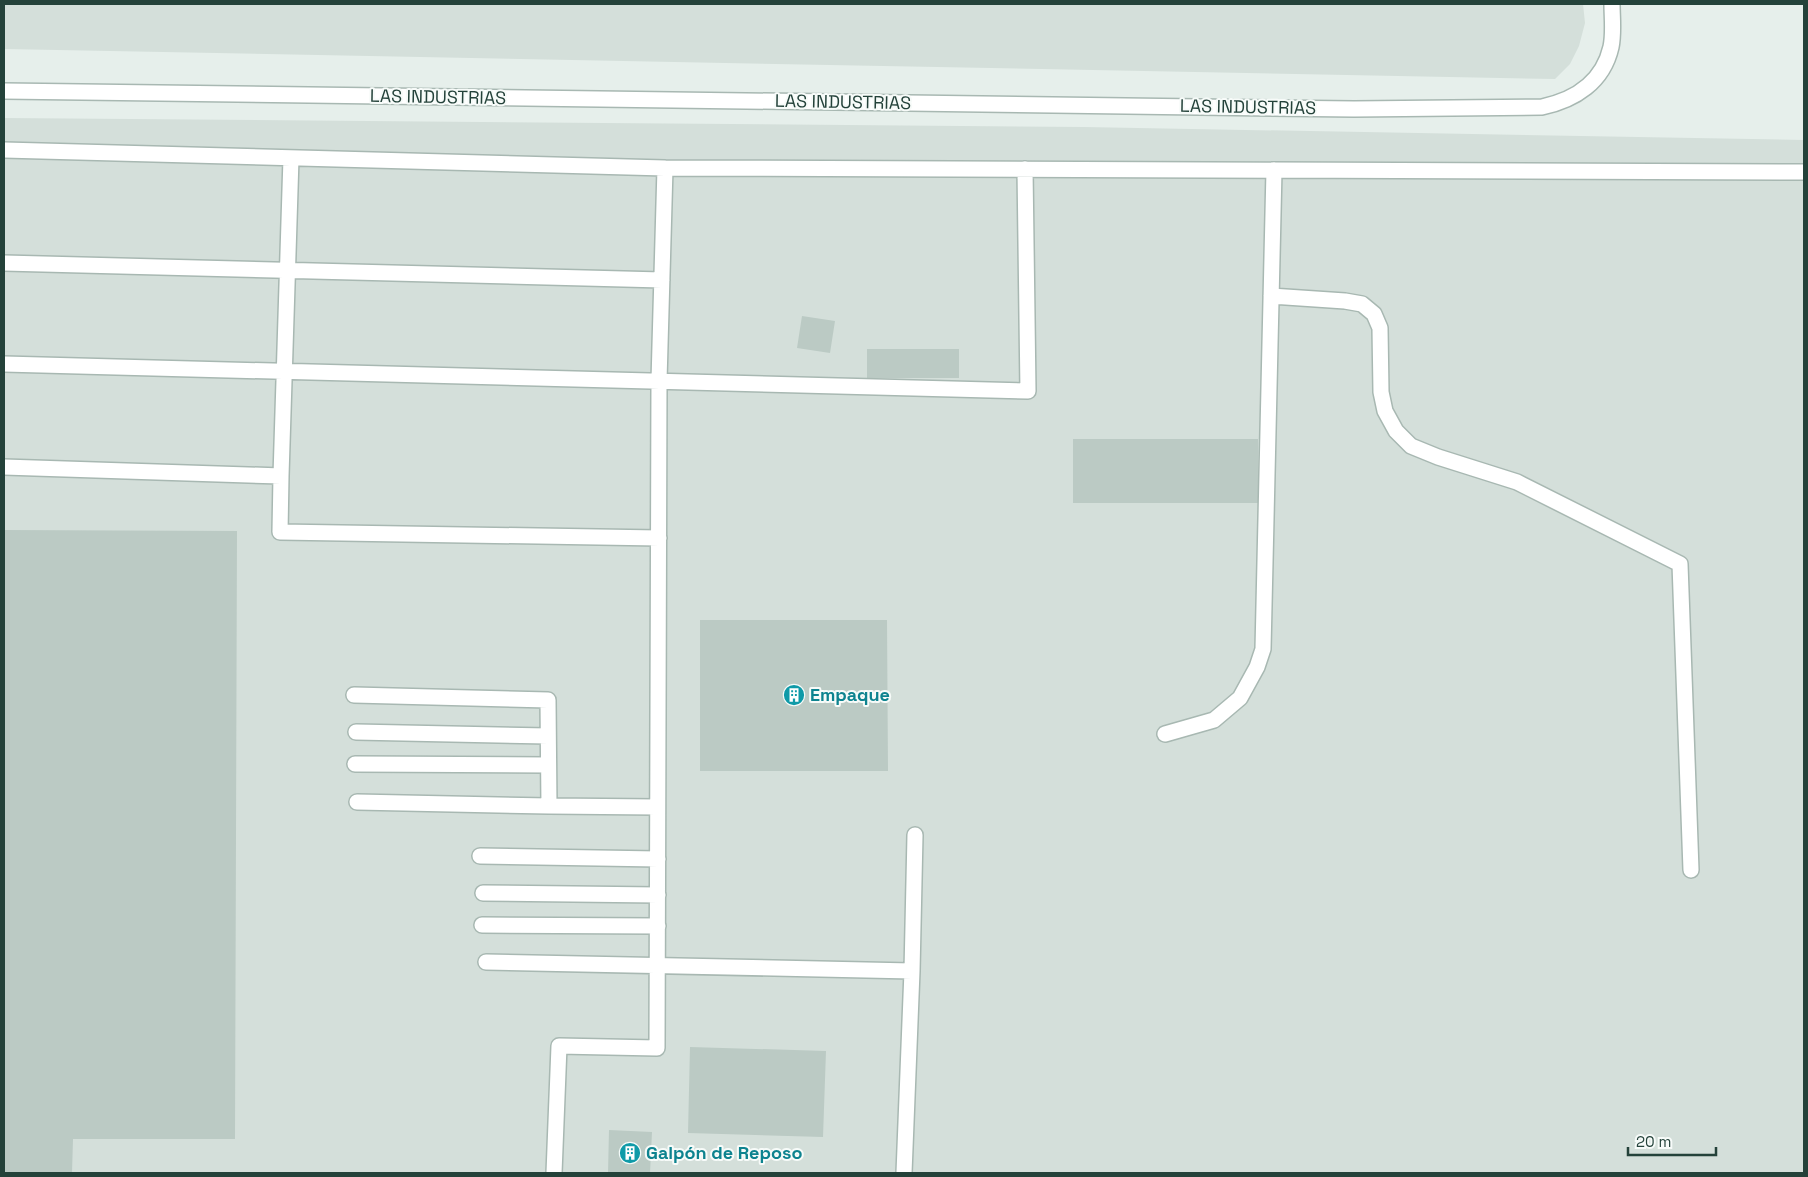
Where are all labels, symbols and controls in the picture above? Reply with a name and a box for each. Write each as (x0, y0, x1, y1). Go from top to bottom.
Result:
street label: LAS INDUSTRIAS (370, 84, 506, 109)
street label: LAS INDUSTRIAS (775, 89, 911, 114)
street label: LAS INDUSTRIAS (1180, 94, 1316, 119)
building icon: Empaque (782, 683, 806, 707)
place label: Empaque (810, 683, 890, 706)
scale bar (1628, 1124, 1716, 1156)
text: 20 m (1636, 1132, 1671, 1151)
building icon: Galpón de Reposo (618, 1141, 642, 1165)
place label: Galpón de Reposo (646, 1141, 802, 1164)

